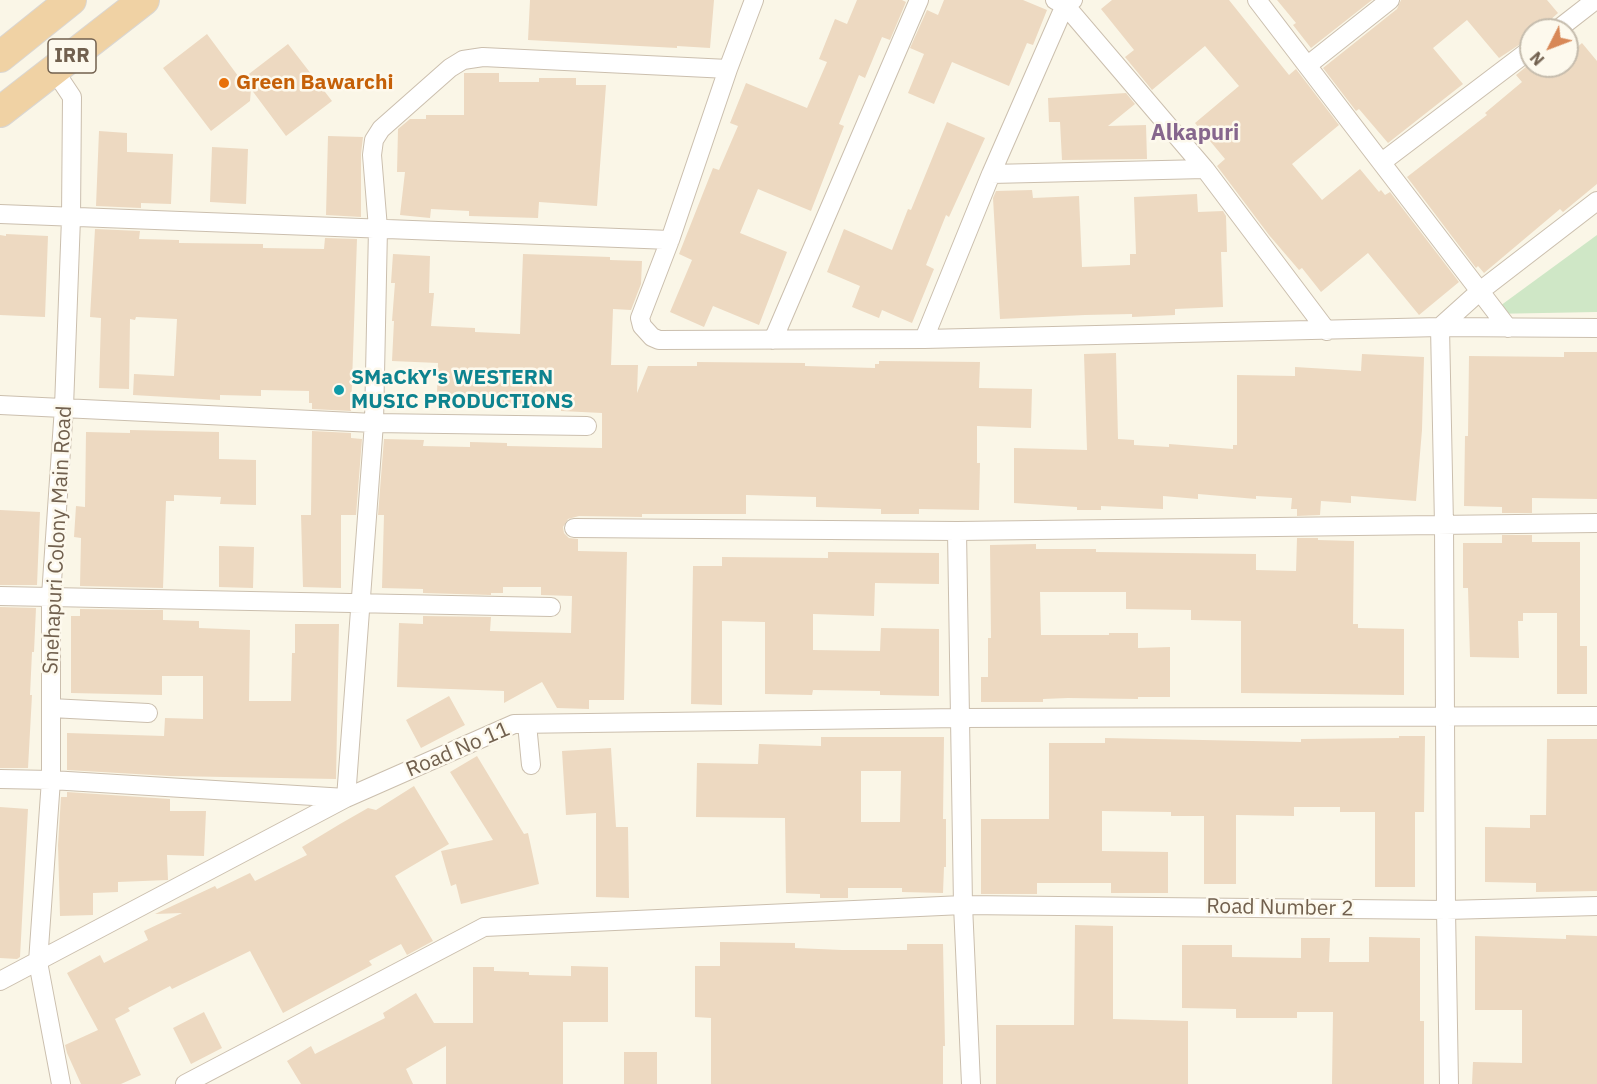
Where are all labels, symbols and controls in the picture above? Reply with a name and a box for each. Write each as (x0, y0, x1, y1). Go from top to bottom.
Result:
north arrow (1519, 18, 1579, 78)
road number: IRR (48, 39, 96, 73)
text: N (1526, 48, 1548, 70)
place label: Green Bawarchi (236, 70, 393, 96)
marker: Green Bawarchi (217, 76, 231, 90)
district label: Alkapuri (1151, 121, 1239, 147)
place label: SMaCkY's WESTERN MUSIC PRODUCTIONS (351, 365, 574, 415)
marker: SMaCkY's WESTERN MUSIC PRODUCTIONS (332, 383, 346, 397)
street label: Snehapuri Colony Main Road (38, 405, 78, 675)
street label: Road No 11 (402, 717, 514, 783)
street label: Road Number 2 (1206, 894, 1354, 922)

